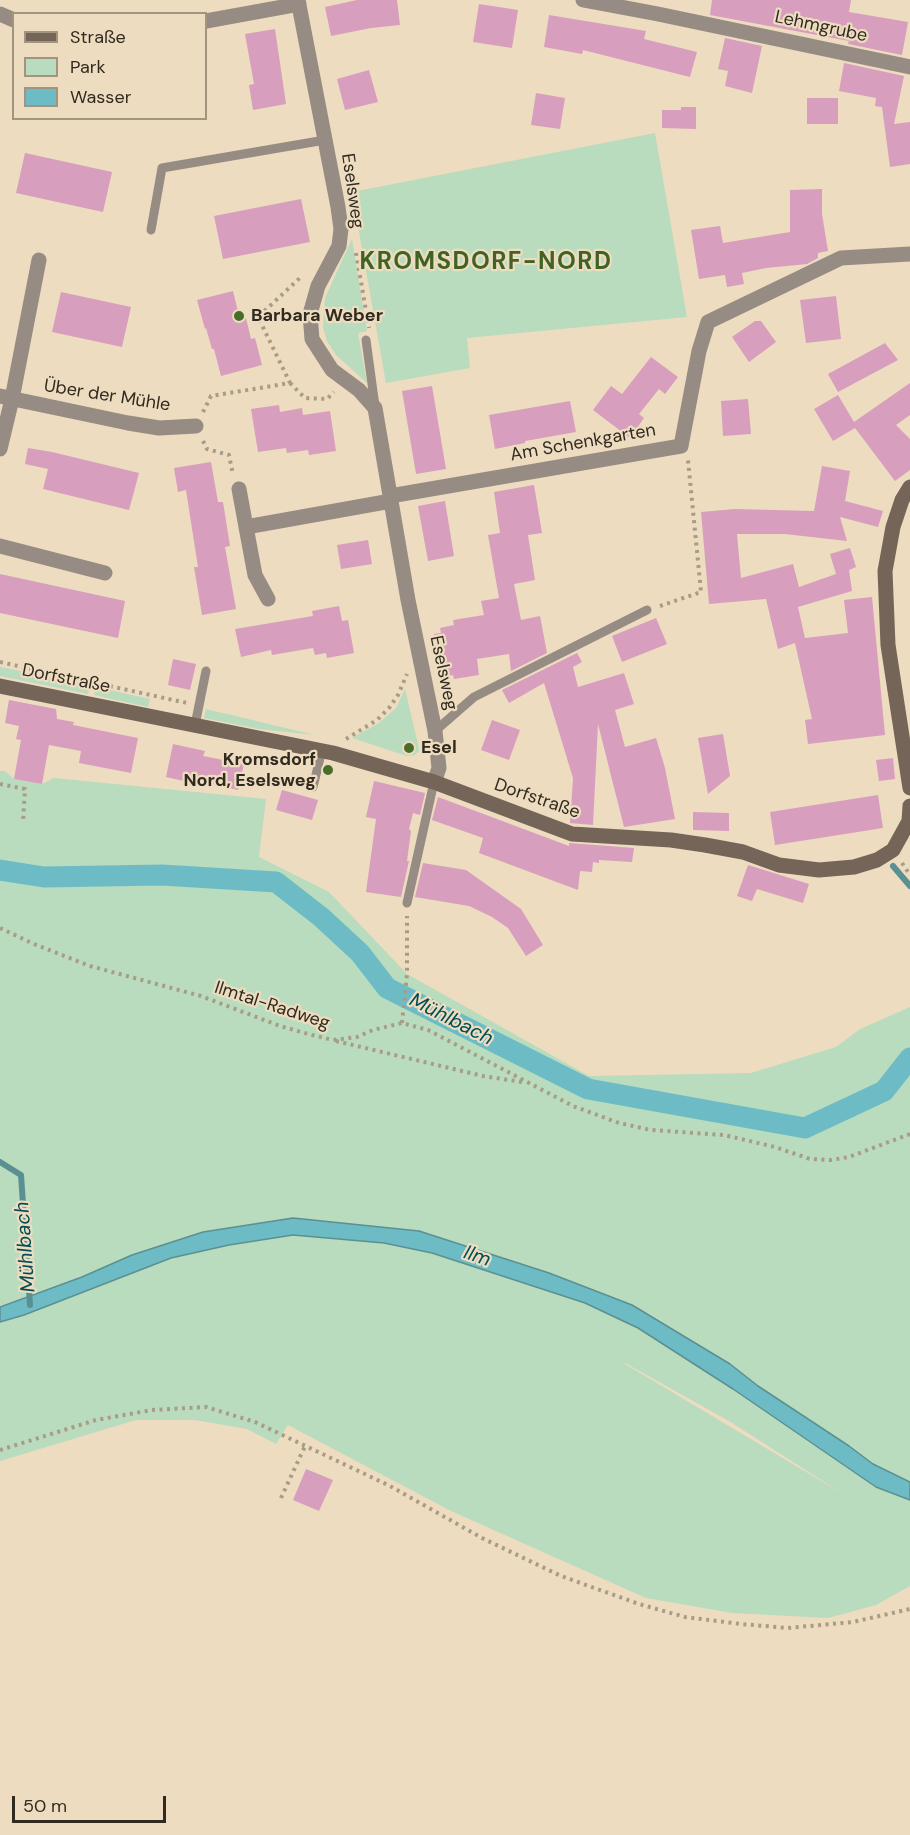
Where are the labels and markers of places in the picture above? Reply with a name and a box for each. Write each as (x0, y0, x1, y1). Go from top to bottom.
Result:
place label: Barbara Weber (251, 305, 383, 327)
marker: Barbara Weber (232, 309, 246, 323)
place label: Esel (421, 737, 457, 759)
marker: Esel (402, 741, 416, 755)
place label: Kromsdorf Nord, Eselsweg (183, 749, 316, 792)
marker: Kromsdorf Nord, Eselsweg (321, 763, 335, 777)

